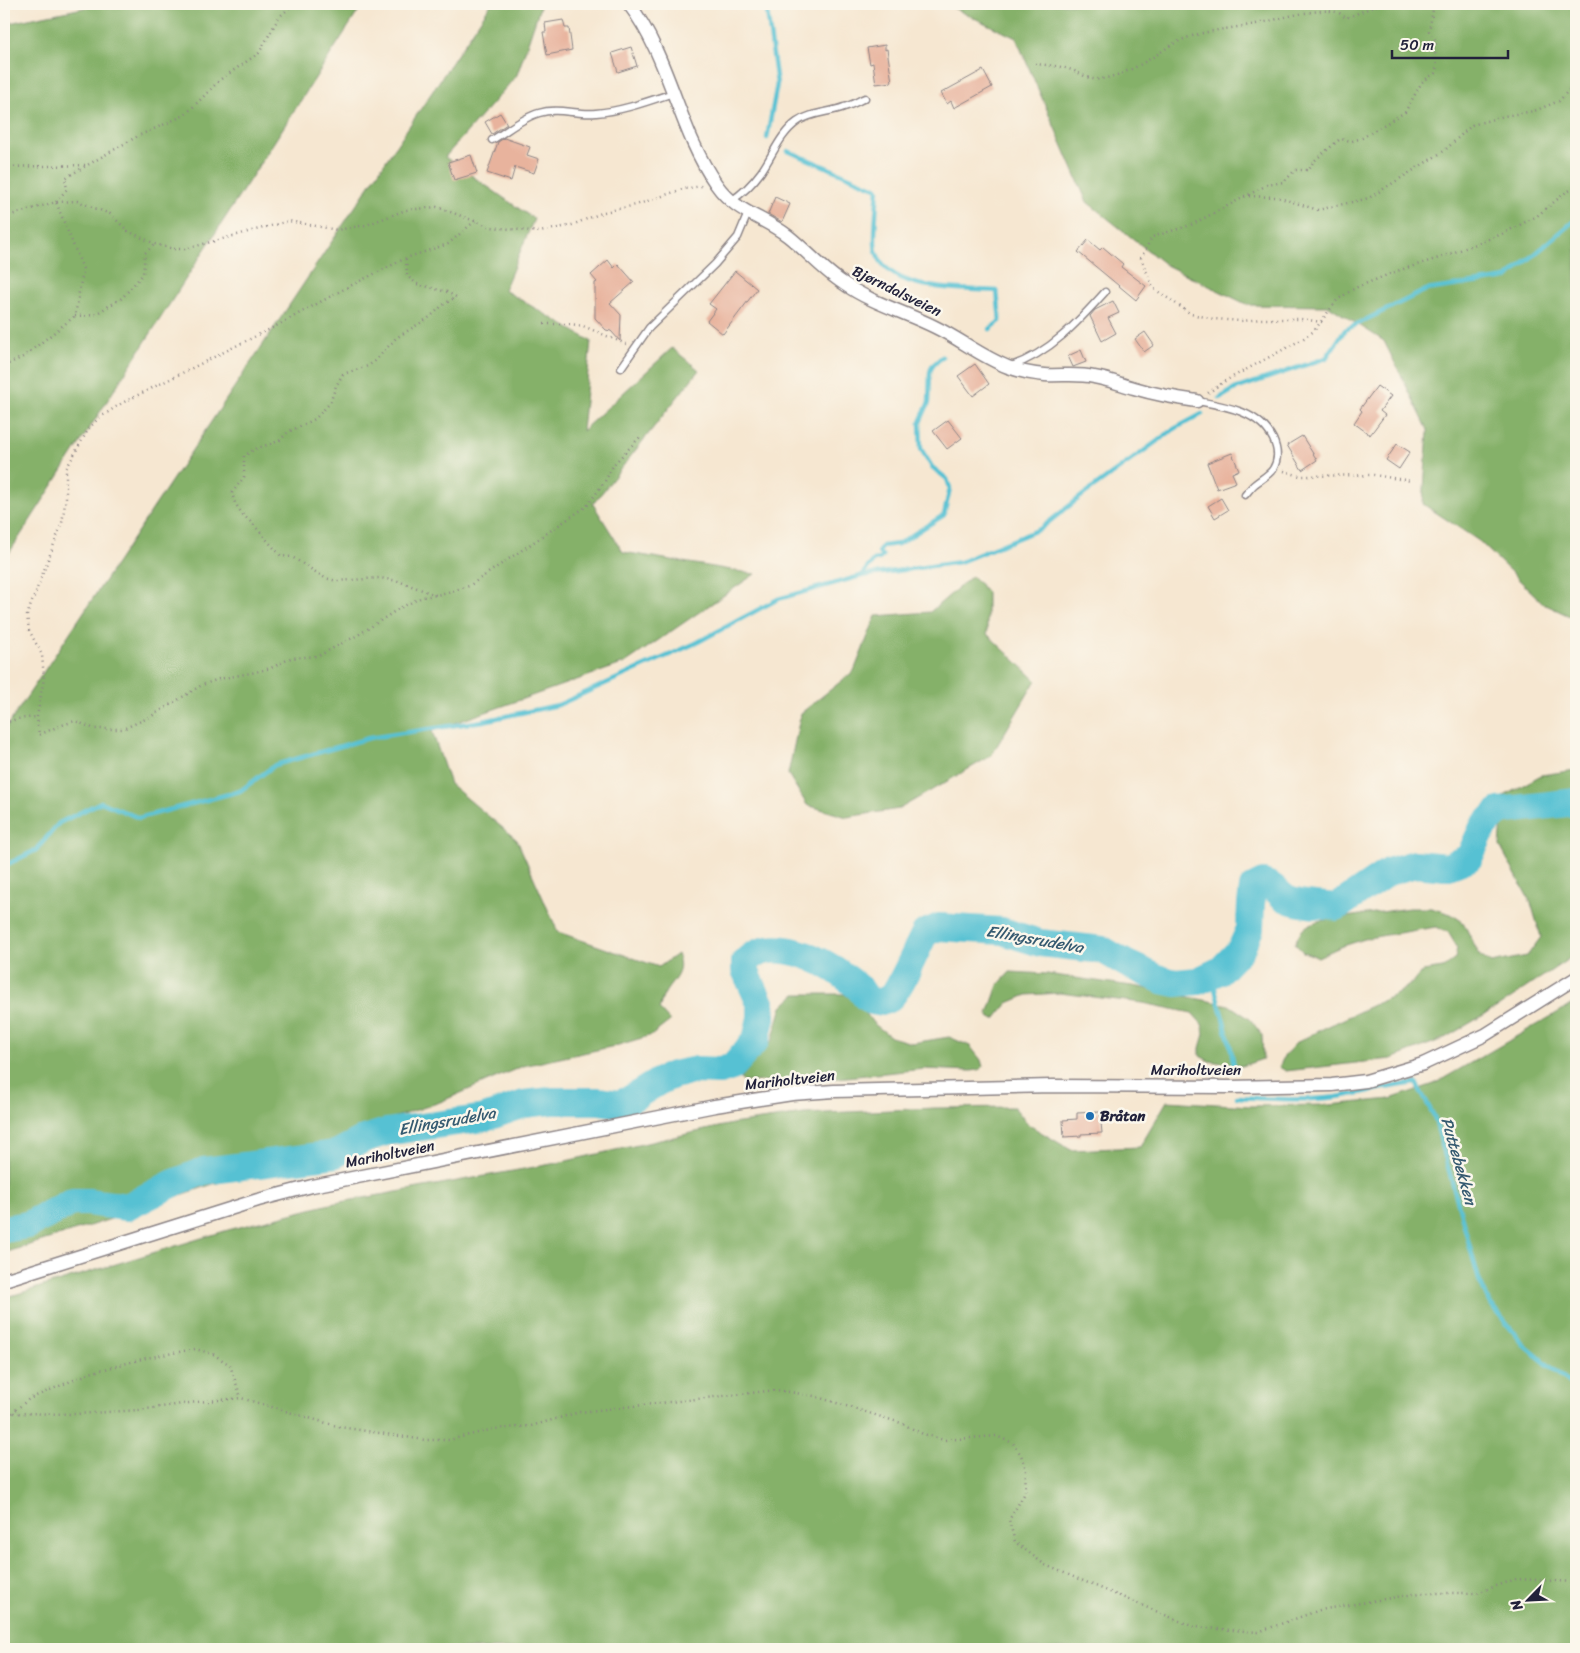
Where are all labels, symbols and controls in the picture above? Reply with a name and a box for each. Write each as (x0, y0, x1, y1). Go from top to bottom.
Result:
scale bar (1392, 28, 1509, 60)
text: 50 m (1400, 32, 1435, 58)
street label: Bjørndalsveien (848, 258, 946, 324)
water label: Ellingsrudelva (984, 916, 1088, 962)
street label: Mariholtveien (1151, 1057, 1241, 1083)
street label: Mariholtveien (744, 1062, 836, 1098)
water label: Ellingsrudelva (396, 1098, 500, 1144)
place label: Bråtan (1100, 1103, 1146, 1129)
marker: Bråtan (1084, 1110, 1096, 1122)
water label: Puttebekken (1433, 1114, 1486, 1211)
street label: Mariholtveien (343, 1133, 437, 1175)
north arrow (1502, 1576, 1552, 1626)
text: N (1503, 1595, 1530, 1616)

